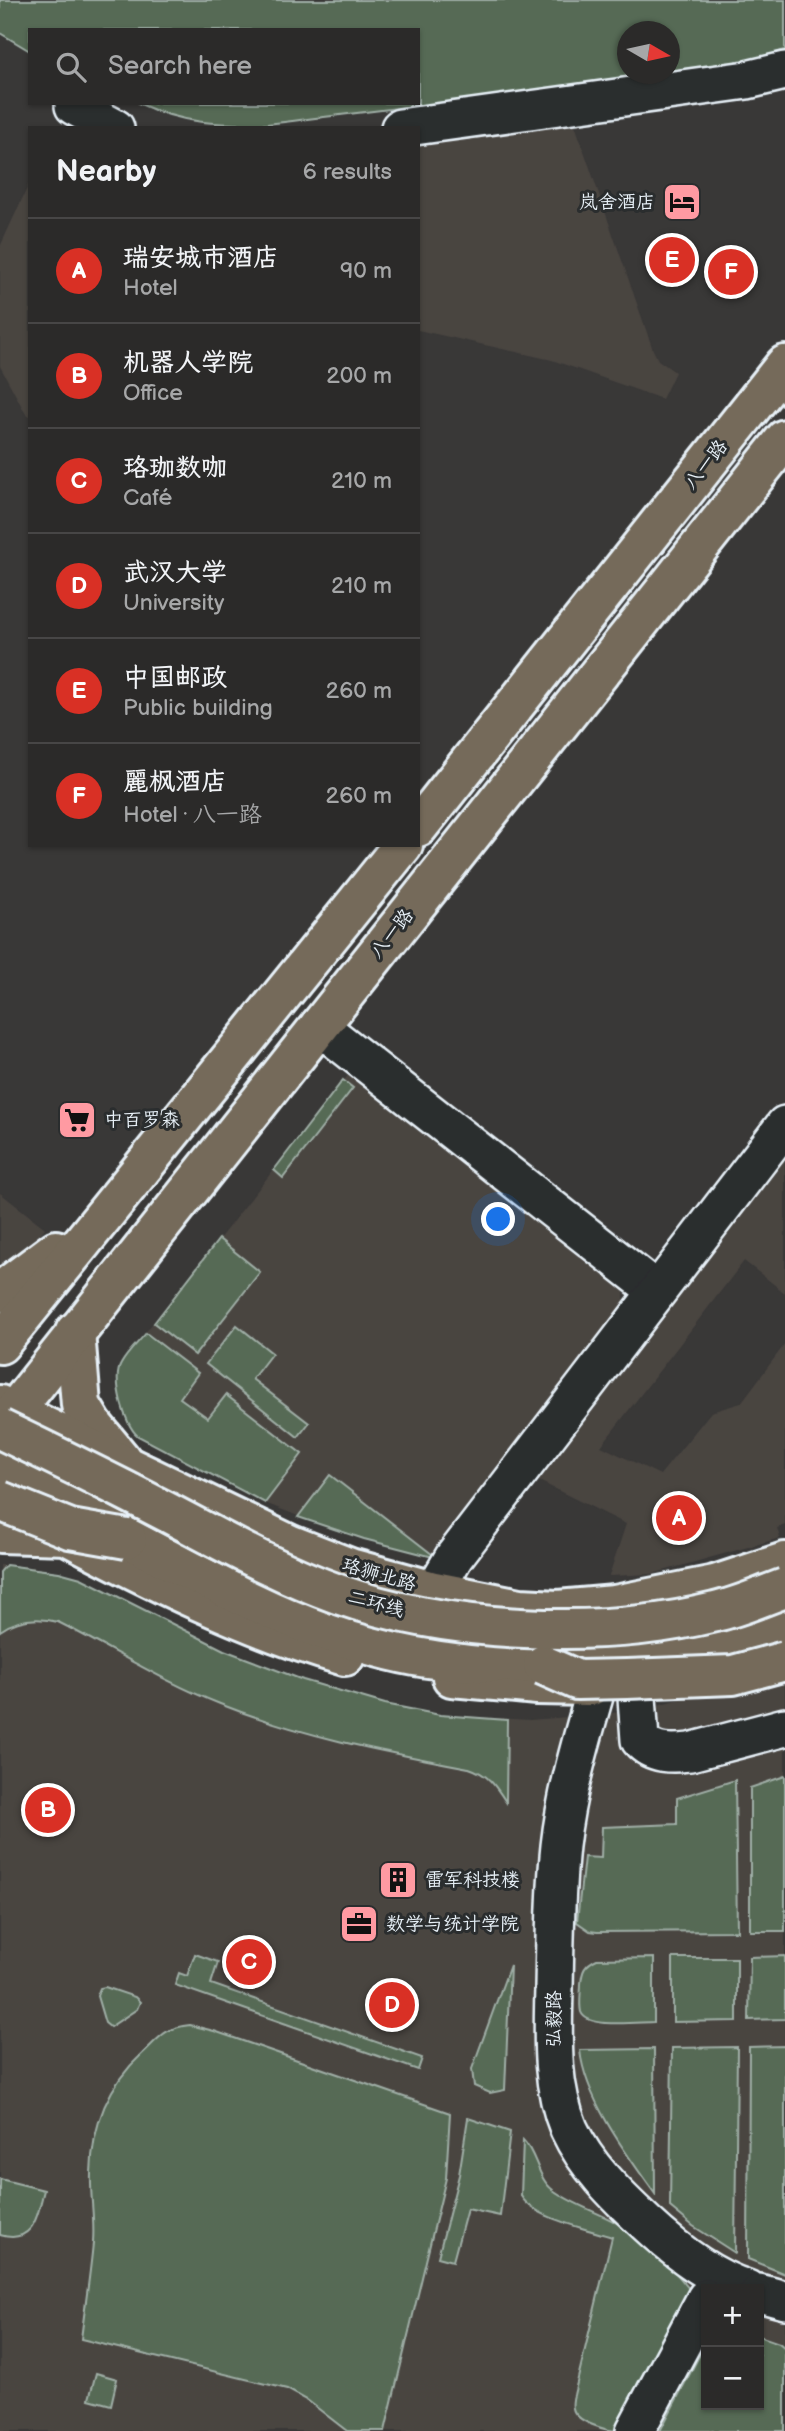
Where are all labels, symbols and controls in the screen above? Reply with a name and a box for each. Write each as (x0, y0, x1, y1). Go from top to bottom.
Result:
north arrow (617, 21, 680, 84)
search box (28, 28, 420, 105)
icon: search (52, 48, 90, 86)
text: Search here (108, 51, 252, 82)
text: Nearby (56, 154, 156, 190)
text: 6 results (303, 158, 392, 186)
hotel icon: 岚舍酒店 (661, 181, 703, 223)
place label: 岚舍酒店 (579, 191, 655, 214)
pin: E (649, 234, 695, 286)
text: 瑞安城市酒店 (123, 243, 279, 274)
pin: F (708, 246, 754, 298)
text: A (72, 257, 86, 285)
text: 90 m (340, 257, 392, 285)
text: Hotel (123, 274, 178, 302)
text: 机器人学院 (123, 348, 253, 379)
text: B (71, 362, 87, 390)
text: 200 m (326, 362, 392, 390)
text: Office (123, 379, 183, 407)
street label: 八一路 (679, 435, 733, 495)
text: 珞珈数咖 (123, 453, 227, 484)
text: C (71, 467, 87, 495)
text: 210 m (331, 467, 392, 495)
text: Café (123, 484, 172, 512)
text: 武汉大学 (123, 558, 227, 589)
text: D (71, 572, 87, 600)
text: 210 m (331, 572, 392, 600)
text: University (123, 589, 224, 617)
text: 中国邮政 (123, 663, 227, 694)
text: E (72, 677, 86, 705)
text: 260 m (326, 677, 392, 705)
text: Public building (123, 694, 273, 722)
text: 麗枫酒店 (123, 767, 227, 798)
text: F (72, 782, 86, 810)
text: 260 m (326, 782, 392, 810)
text: Hotel · 八一路 (123, 801, 262, 829)
street label: 八一路 (365, 904, 419, 964)
supermarket icon: 中百罗森 (56, 1099, 98, 1141)
place label: 中百罗森 (104, 1109, 180, 1132)
your location (481, 1202, 515, 1236)
pin: A (656, 1492, 702, 1544)
street label: 珞狮北路 (339, 1553, 419, 1597)
street label: 二环线 (345, 1586, 407, 1622)
pin: B (25, 1784, 71, 1836)
building icon: 雷军科技楼 (377, 1859, 419, 1901)
place label: 雷军科技楼 (425, 1869, 520, 1892)
office icon: 数学与统计学院 (338, 1903, 380, 1945)
place label: 数学与统计学院 (386, 1913, 519, 1936)
pin: C (226, 1936, 272, 1988)
pin: D (369, 1979, 415, 2031)
street label: 弘毅路 (543, 1990, 566, 2048)
map controls (701, 2284, 764, 2410)
button: + (701, 2284, 764, 2347)
button: − (701, 2347, 764, 2410)

